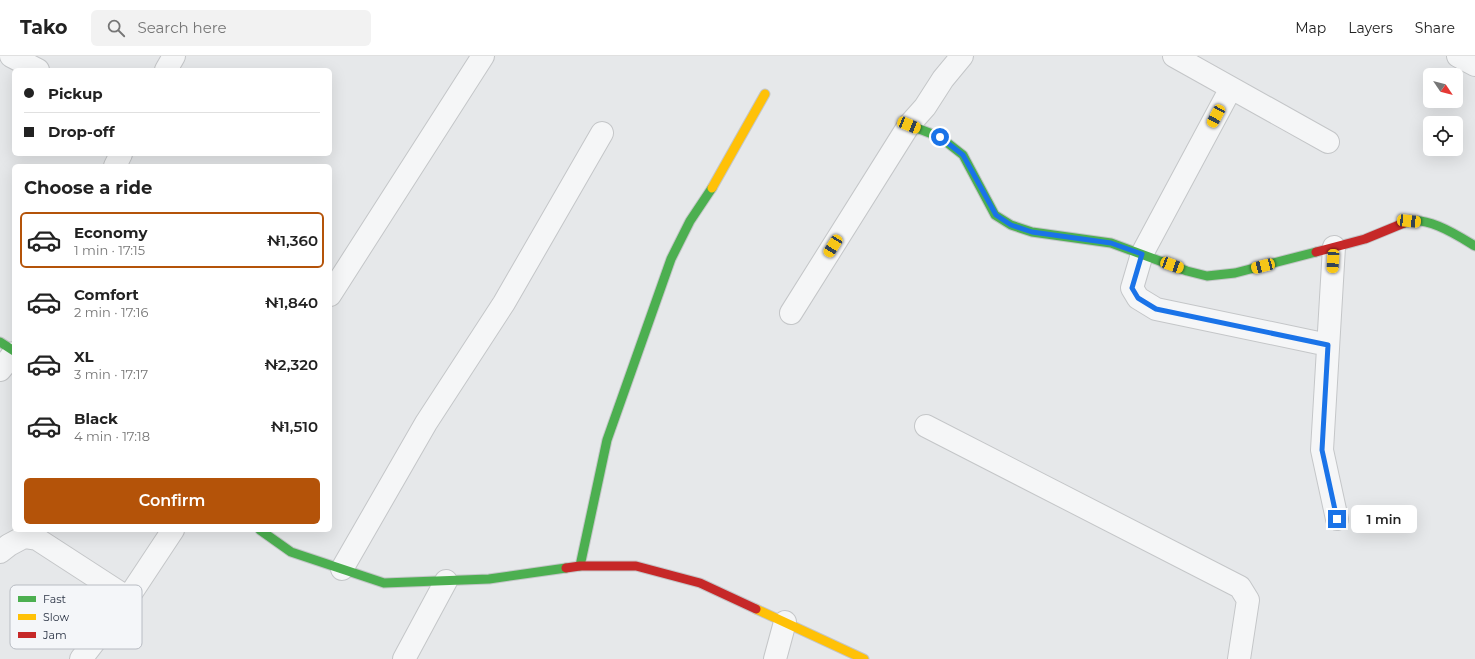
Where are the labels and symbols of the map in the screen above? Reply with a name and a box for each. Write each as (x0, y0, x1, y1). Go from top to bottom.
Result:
north arrow (1423, 68, 1463, 108)
car (1205, 103, 1227, 129)
car (896, 115, 922, 135)
route start (931, 128, 949, 146)
car (1396, 214, 1422, 228)
car (822, 233, 844, 259)
car (1326, 249, 1340, 273)
car (1159, 255, 1185, 275)
car (1250, 257, 1276, 275)
callout: 1 min (1351, 505, 1417, 533)
route end (1328, 510, 1346, 528)
legend (10, 585, 142, 649)
text: Fast (43, 592, 67, 606)
text: Slow (43, 610, 69, 624)
text: Jam (42, 628, 67, 642)

